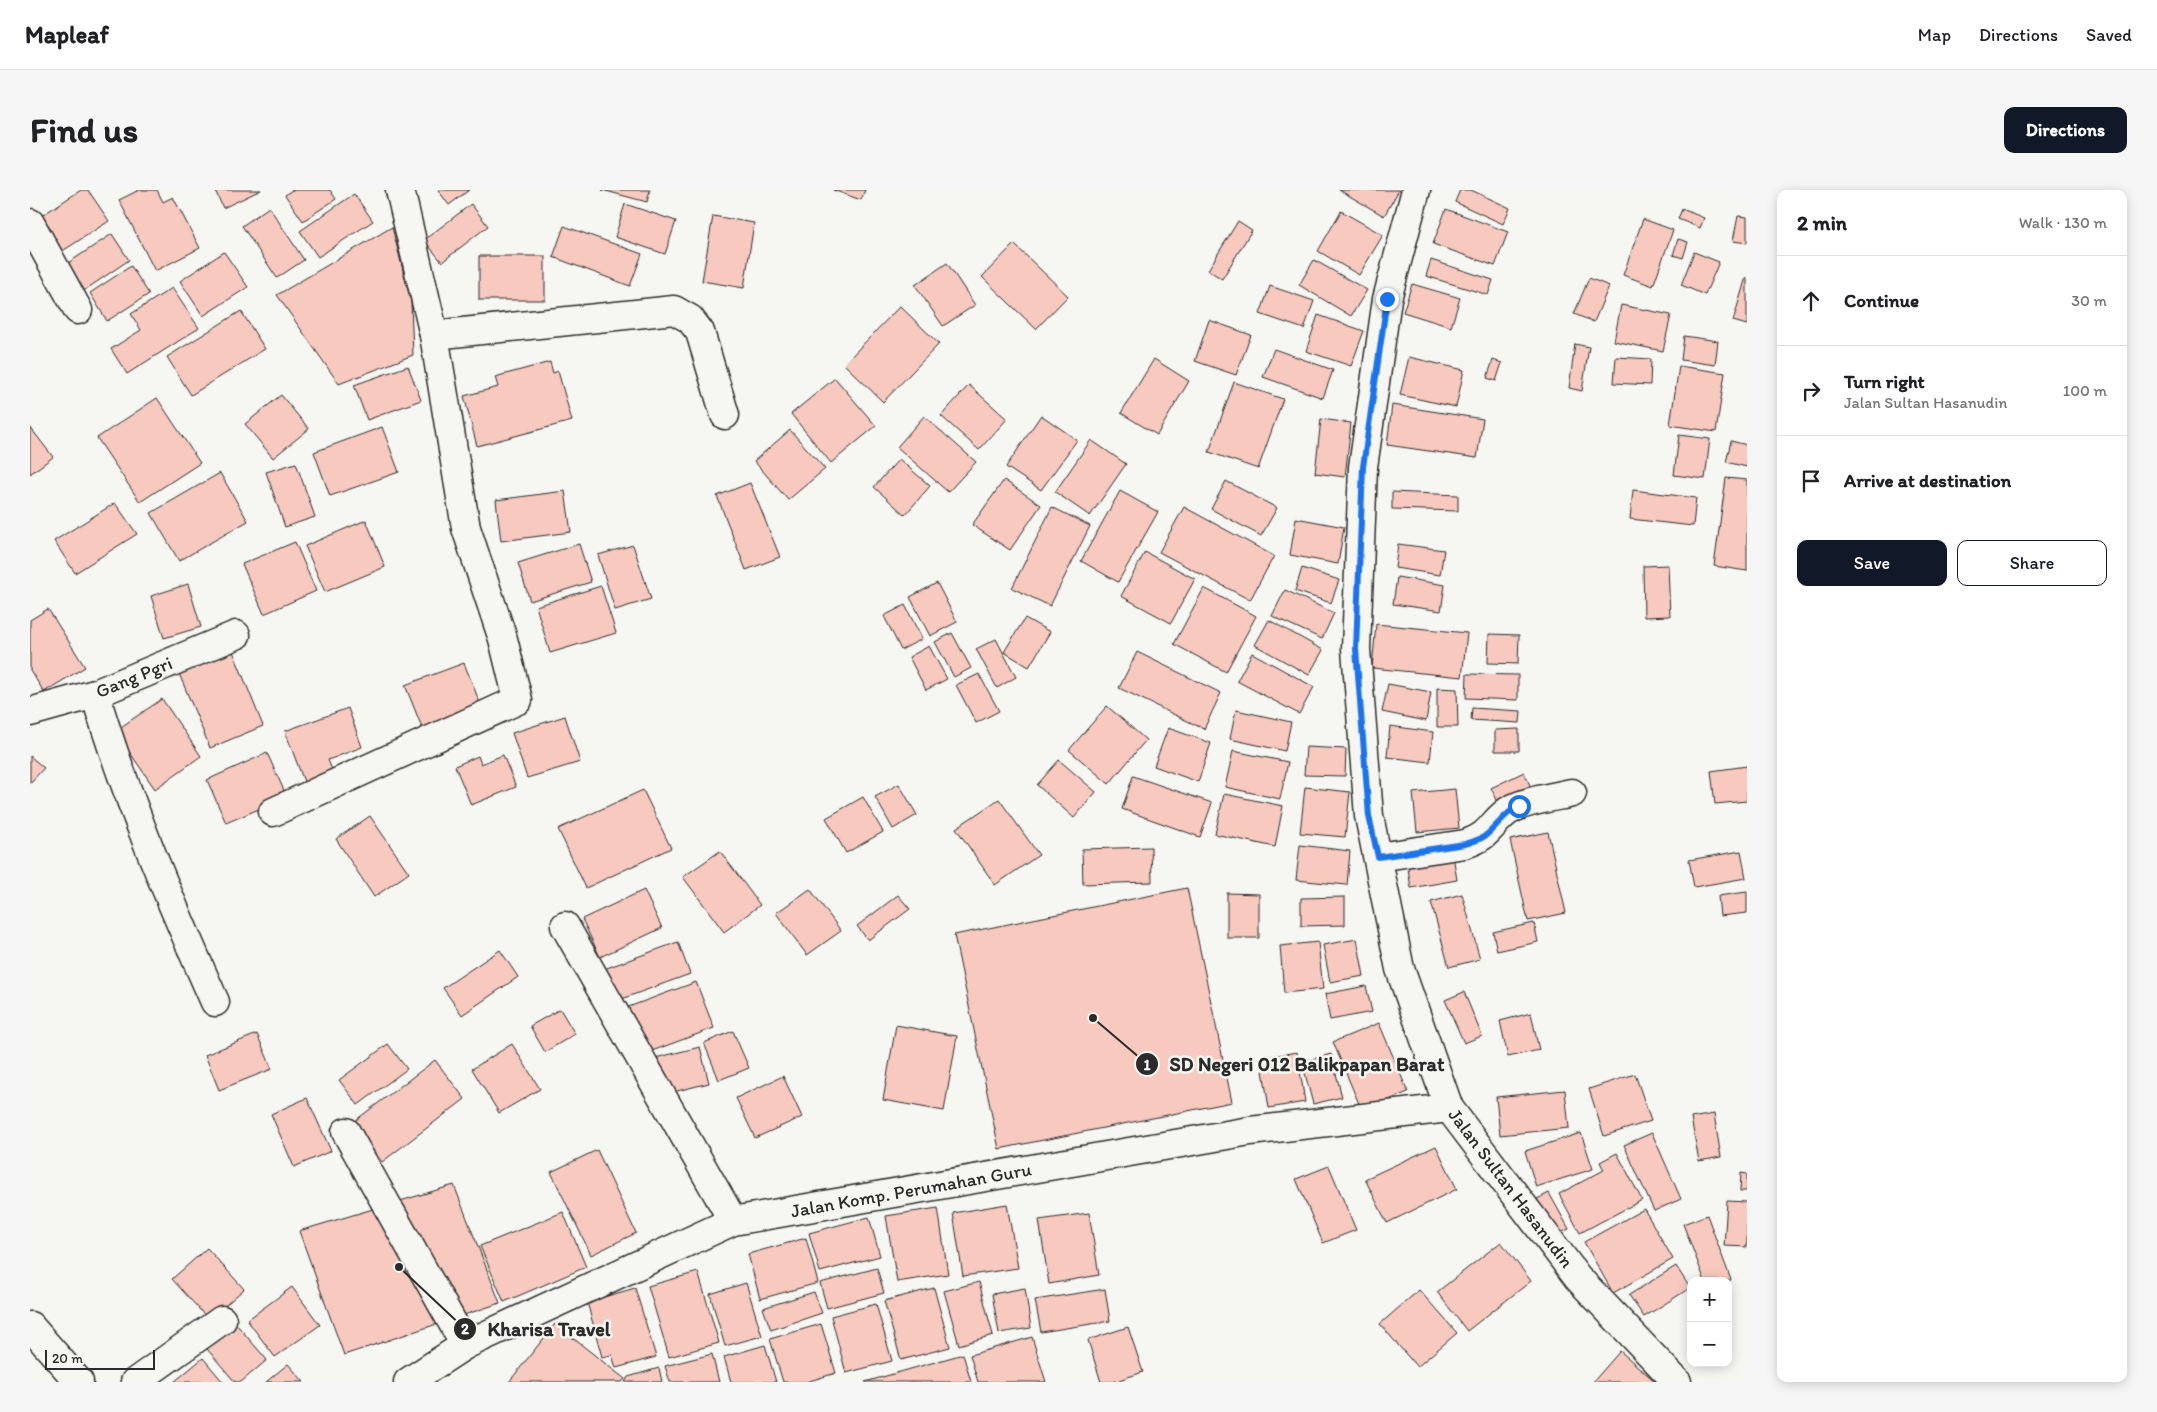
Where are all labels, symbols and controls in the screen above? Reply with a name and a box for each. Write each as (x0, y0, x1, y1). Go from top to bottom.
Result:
text: Mapleaf (25, 20, 109, 49)
text: Map (1918, 24, 1951, 46)
text: Directions (1979, 24, 2058, 46)
text: Saved (2086, 24, 2132, 46)
button: Directions (2004, 107, 2127, 153)
text: Find us (30, 109, 138, 151)
text: 2 min (1797, 210, 1847, 235)
text: Walk · 130 m (2019, 213, 2107, 232)
icon: ahead (1797, 287, 1825, 315)
route end (1376, 288, 1399, 311)
text: Continue (1844, 289, 1919, 312)
text: 30 m (2071, 291, 2107, 310)
text: Turn right (1844, 370, 1925, 393)
icon: right (1797, 377, 1825, 405)
text: 100 m (2063, 381, 2107, 400)
text: Jalan Sultan Hasanudin (1844, 393, 2007, 412)
icon: arrive (1797, 467, 1825, 495)
text: Arrive at destination (1844, 469, 2011, 492)
button: Save (1797, 540, 1947, 586)
button: Share (1957, 540, 2107, 586)
street label: Gang Pgri (92, 651, 176, 703)
route start (1508, 795, 1531, 818)
callout: SD Negeri 012 Balikpapan Barat (1134, 1047, 1454, 1082)
text: SD Negeri 012 Balikpapan Barat (1170, 1052, 1445, 1077)
text: 1 (1144, 1056, 1151, 1074)
street label: Jalan Sultan Hasanudin (1443, 1104, 1579, 1273)
street label: Jalan Komp. Perumahan Guru (789, 1157, 1034, 1223)
map controls (1687, 1277, 1732, 1367)
button: + (1687, 1277, 1732, 1322)
callout: Kharisa Travel (452, 1312, 620, 1347)
text: Kharisa Travel (487, 1317, 611, 1341)
text: 2 (461, 1320, 469, 1338)
button: − (1687, 1322, 1732, 1367)
scale bar (45, 1347, 155, 1370)
text: 20 m (52, 1350, 83, 1367)

